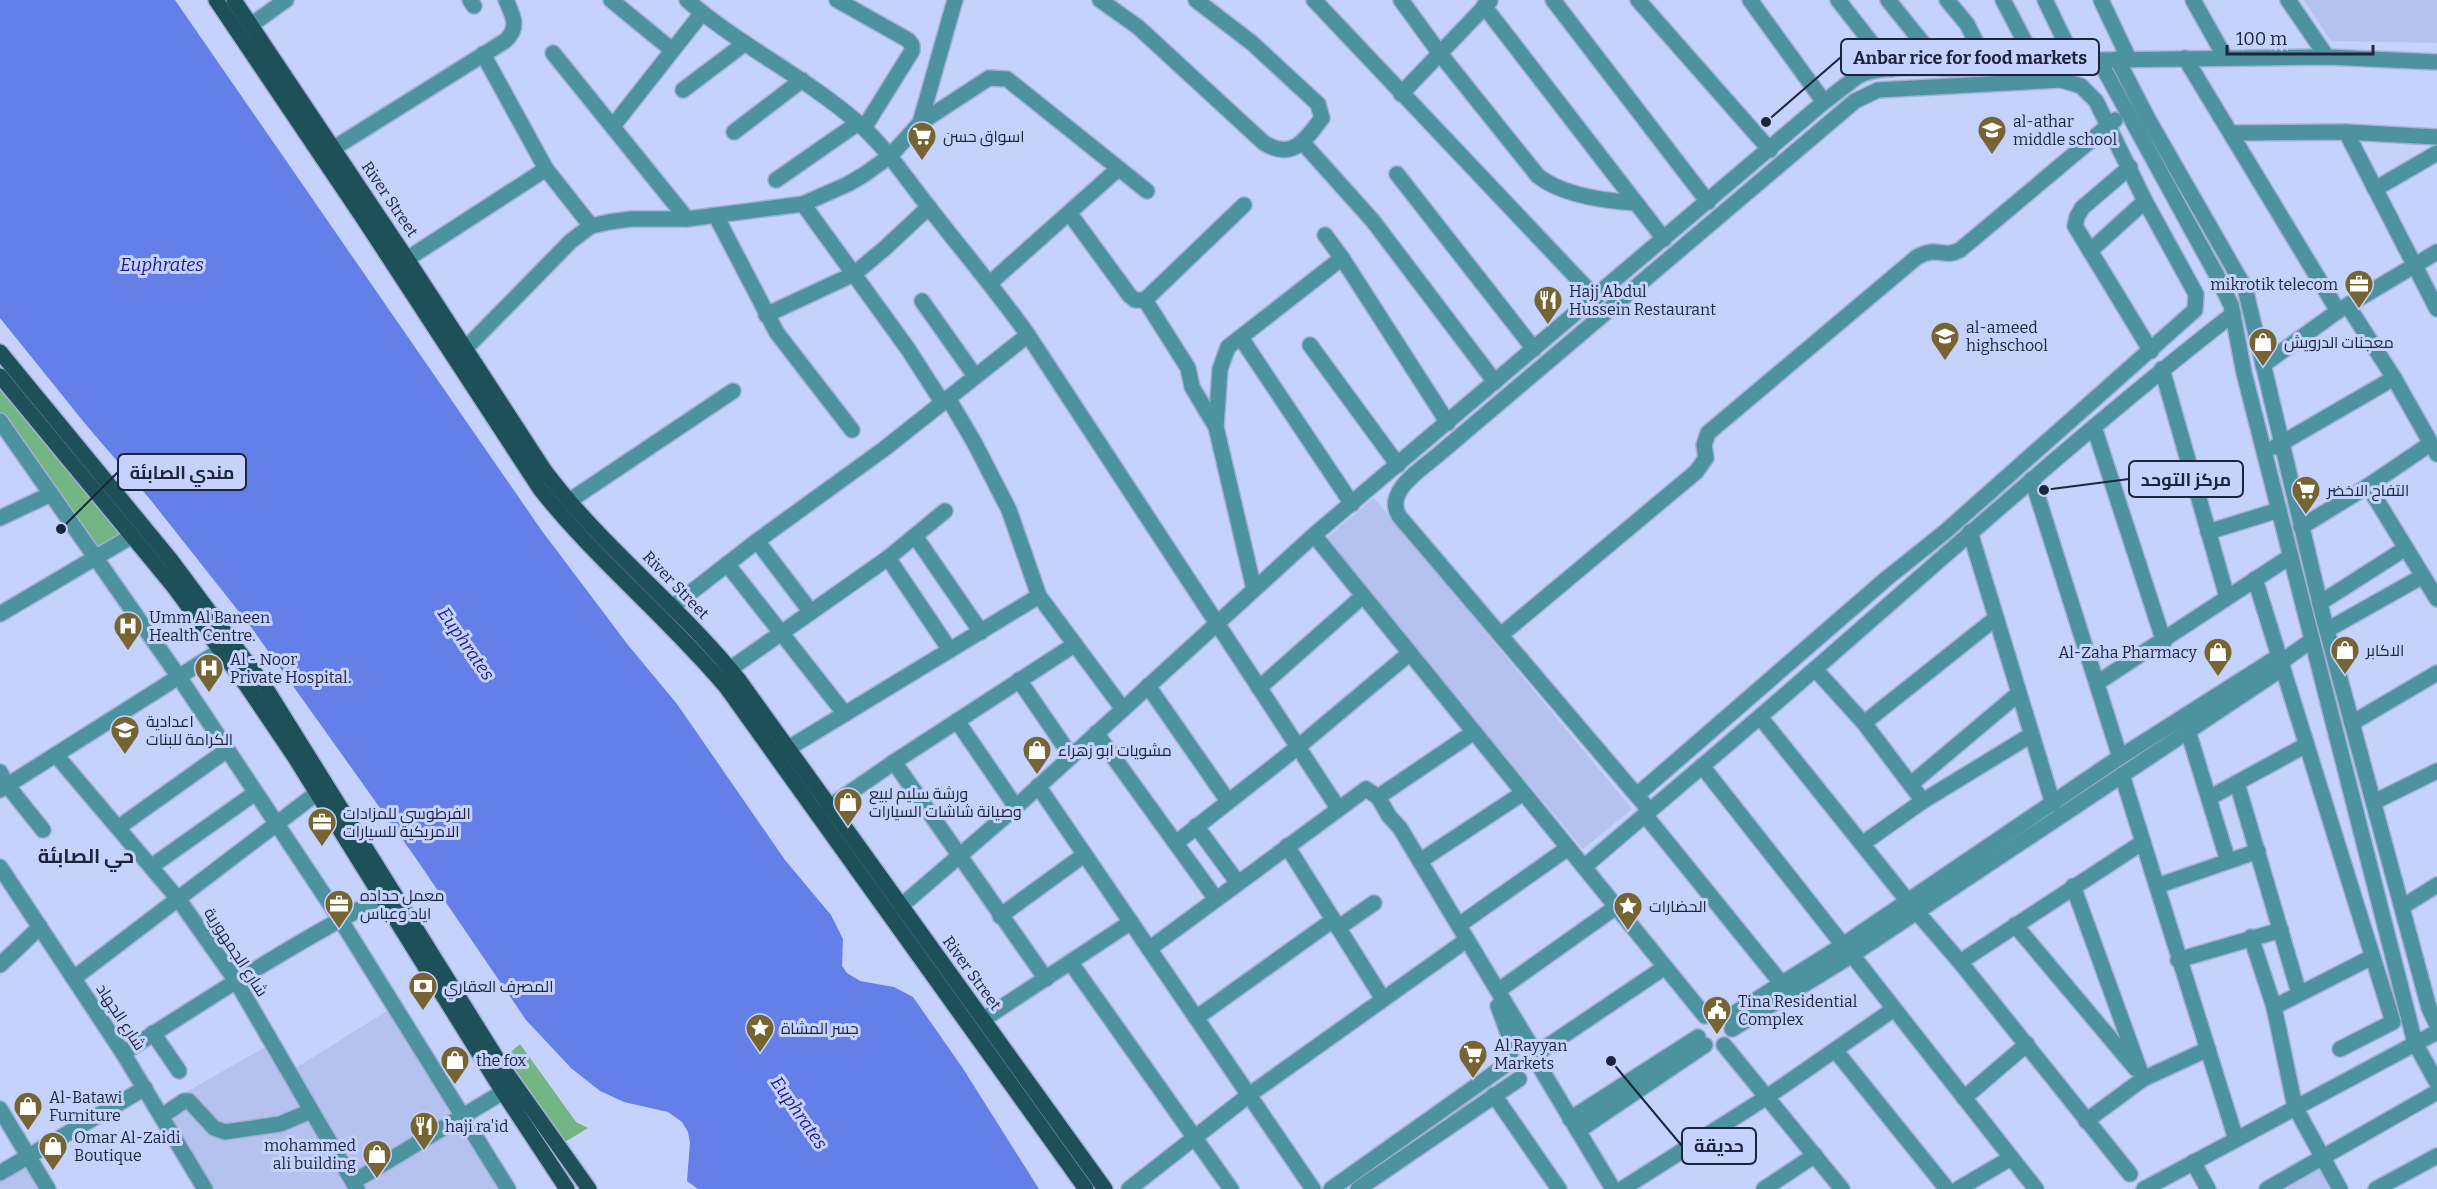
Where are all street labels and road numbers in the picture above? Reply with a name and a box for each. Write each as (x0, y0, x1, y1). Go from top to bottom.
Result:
street label: River Street (358, 158, 422, 241)
street label: River Street (639, 547, 713, 623)
street label: شارع الجمهورية (199, 904, 272, 1001)
street label: River Street (939, 932, 1005, 1014)
street label: شارع الجهاد (91, 980, 150, 1055)

